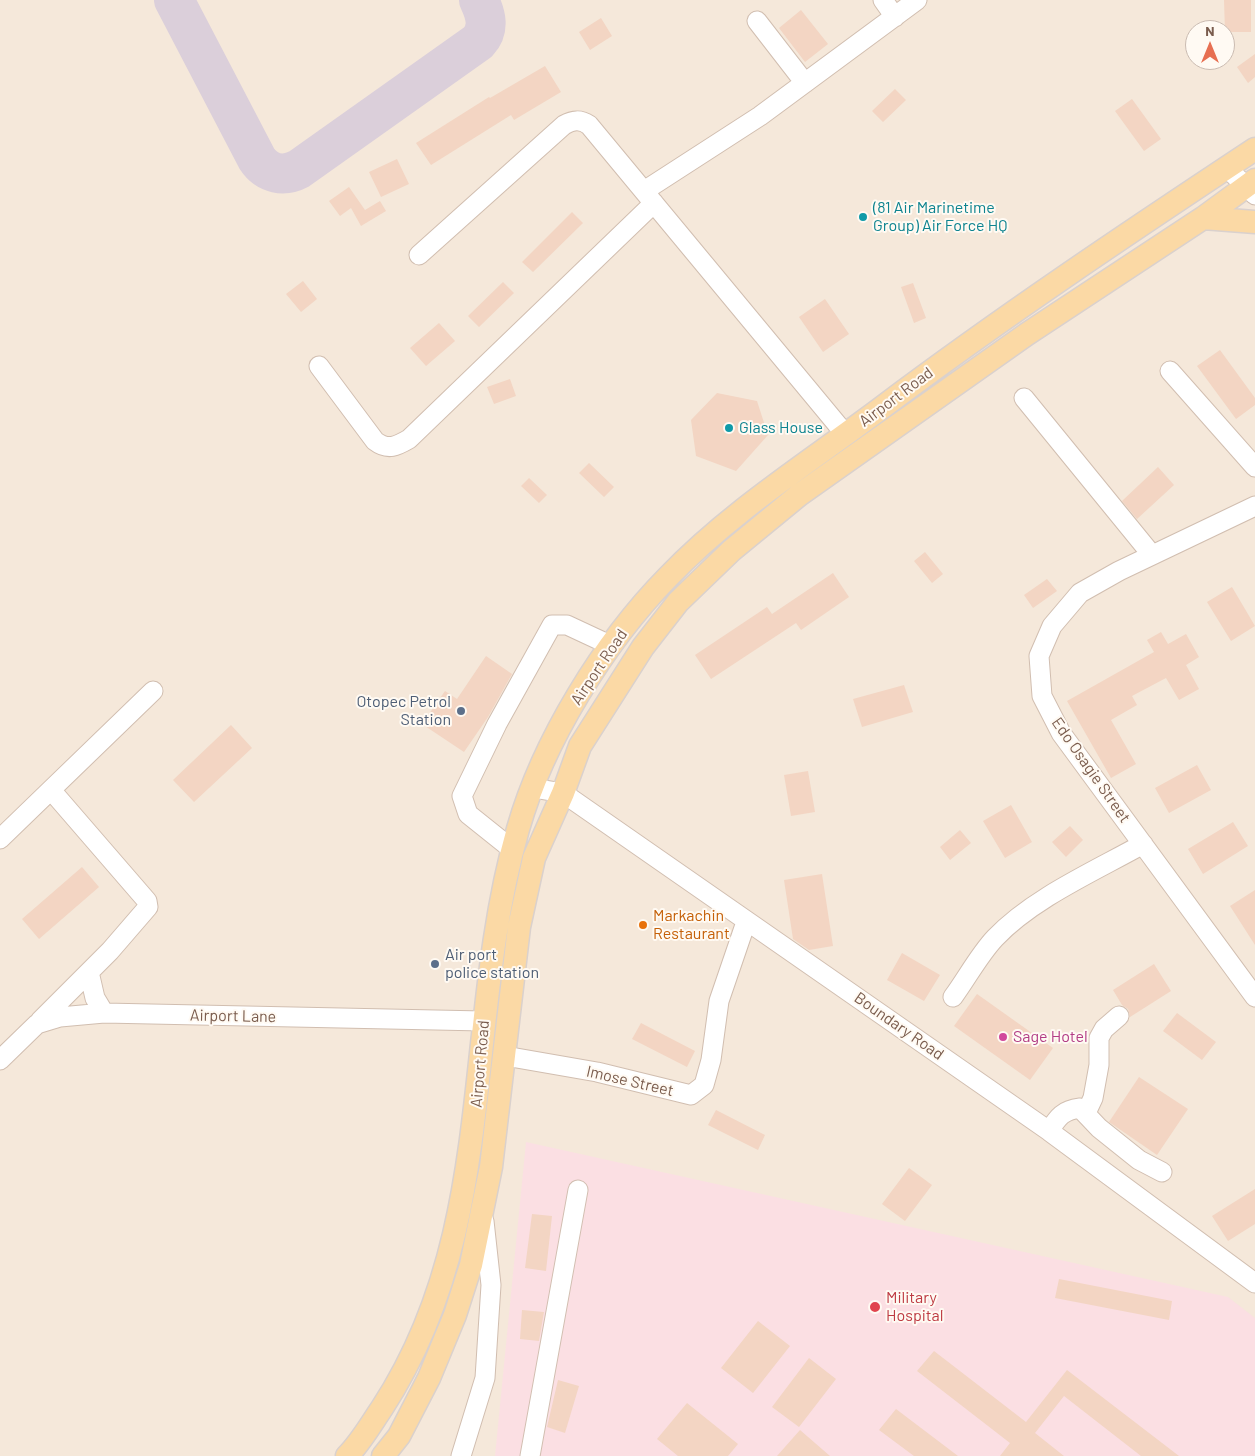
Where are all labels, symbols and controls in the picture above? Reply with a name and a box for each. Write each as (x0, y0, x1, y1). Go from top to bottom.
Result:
north arrow (1185, 20, 1235, 70)
text: N (1205, 22, 1215, 39)
place label: (81 Air Marinetime Group) Air Force HQ (873, 198, 1007, 236)
marker: (81 Air Marinetime Group) Air Force HQ (857, 211, 869, 223)
street label: Airport Road (855, 363, 937, 431)
place label: Glass House (739, 418, 823, 438)
marker: Glass House (723, 422, 735, 434)
street label: Airport Road (567, 625, 631, 709)
place label: Otopec Petrol Station (356, 692, 451, 730)
marker: Otopec Petrol Station (455, 705, 467, 717)
street label: Edo Osagie Street (1048, 714, 1134, 826)
place label: Markachin Restaurant (653, 906, 730, 944)
marker: Markachin Restaurant (637, 919, 649, 931)
place label: Air port police station (445, 945, 539, 983)
marker: Air port police station (429, 958, 441, 970)
street label: Boundary Road (850, 988, 948, 1064)
street label: Airport Lane (190, 1006, 276, 1026)
street label: Airport Road (467, 1020, 493, 1108)
place label: Sage Hotel (1013, 1027, 1088, 1047)
marker: Sage Hotel (997, 1031, 1009, 1043)
street label: Imose Street (584, 1062, 676, 1100)
place label: Military Hospital (886, 1288, 943, 1326)
marker: Military Hospital (868, 1300, 882, 1314)

